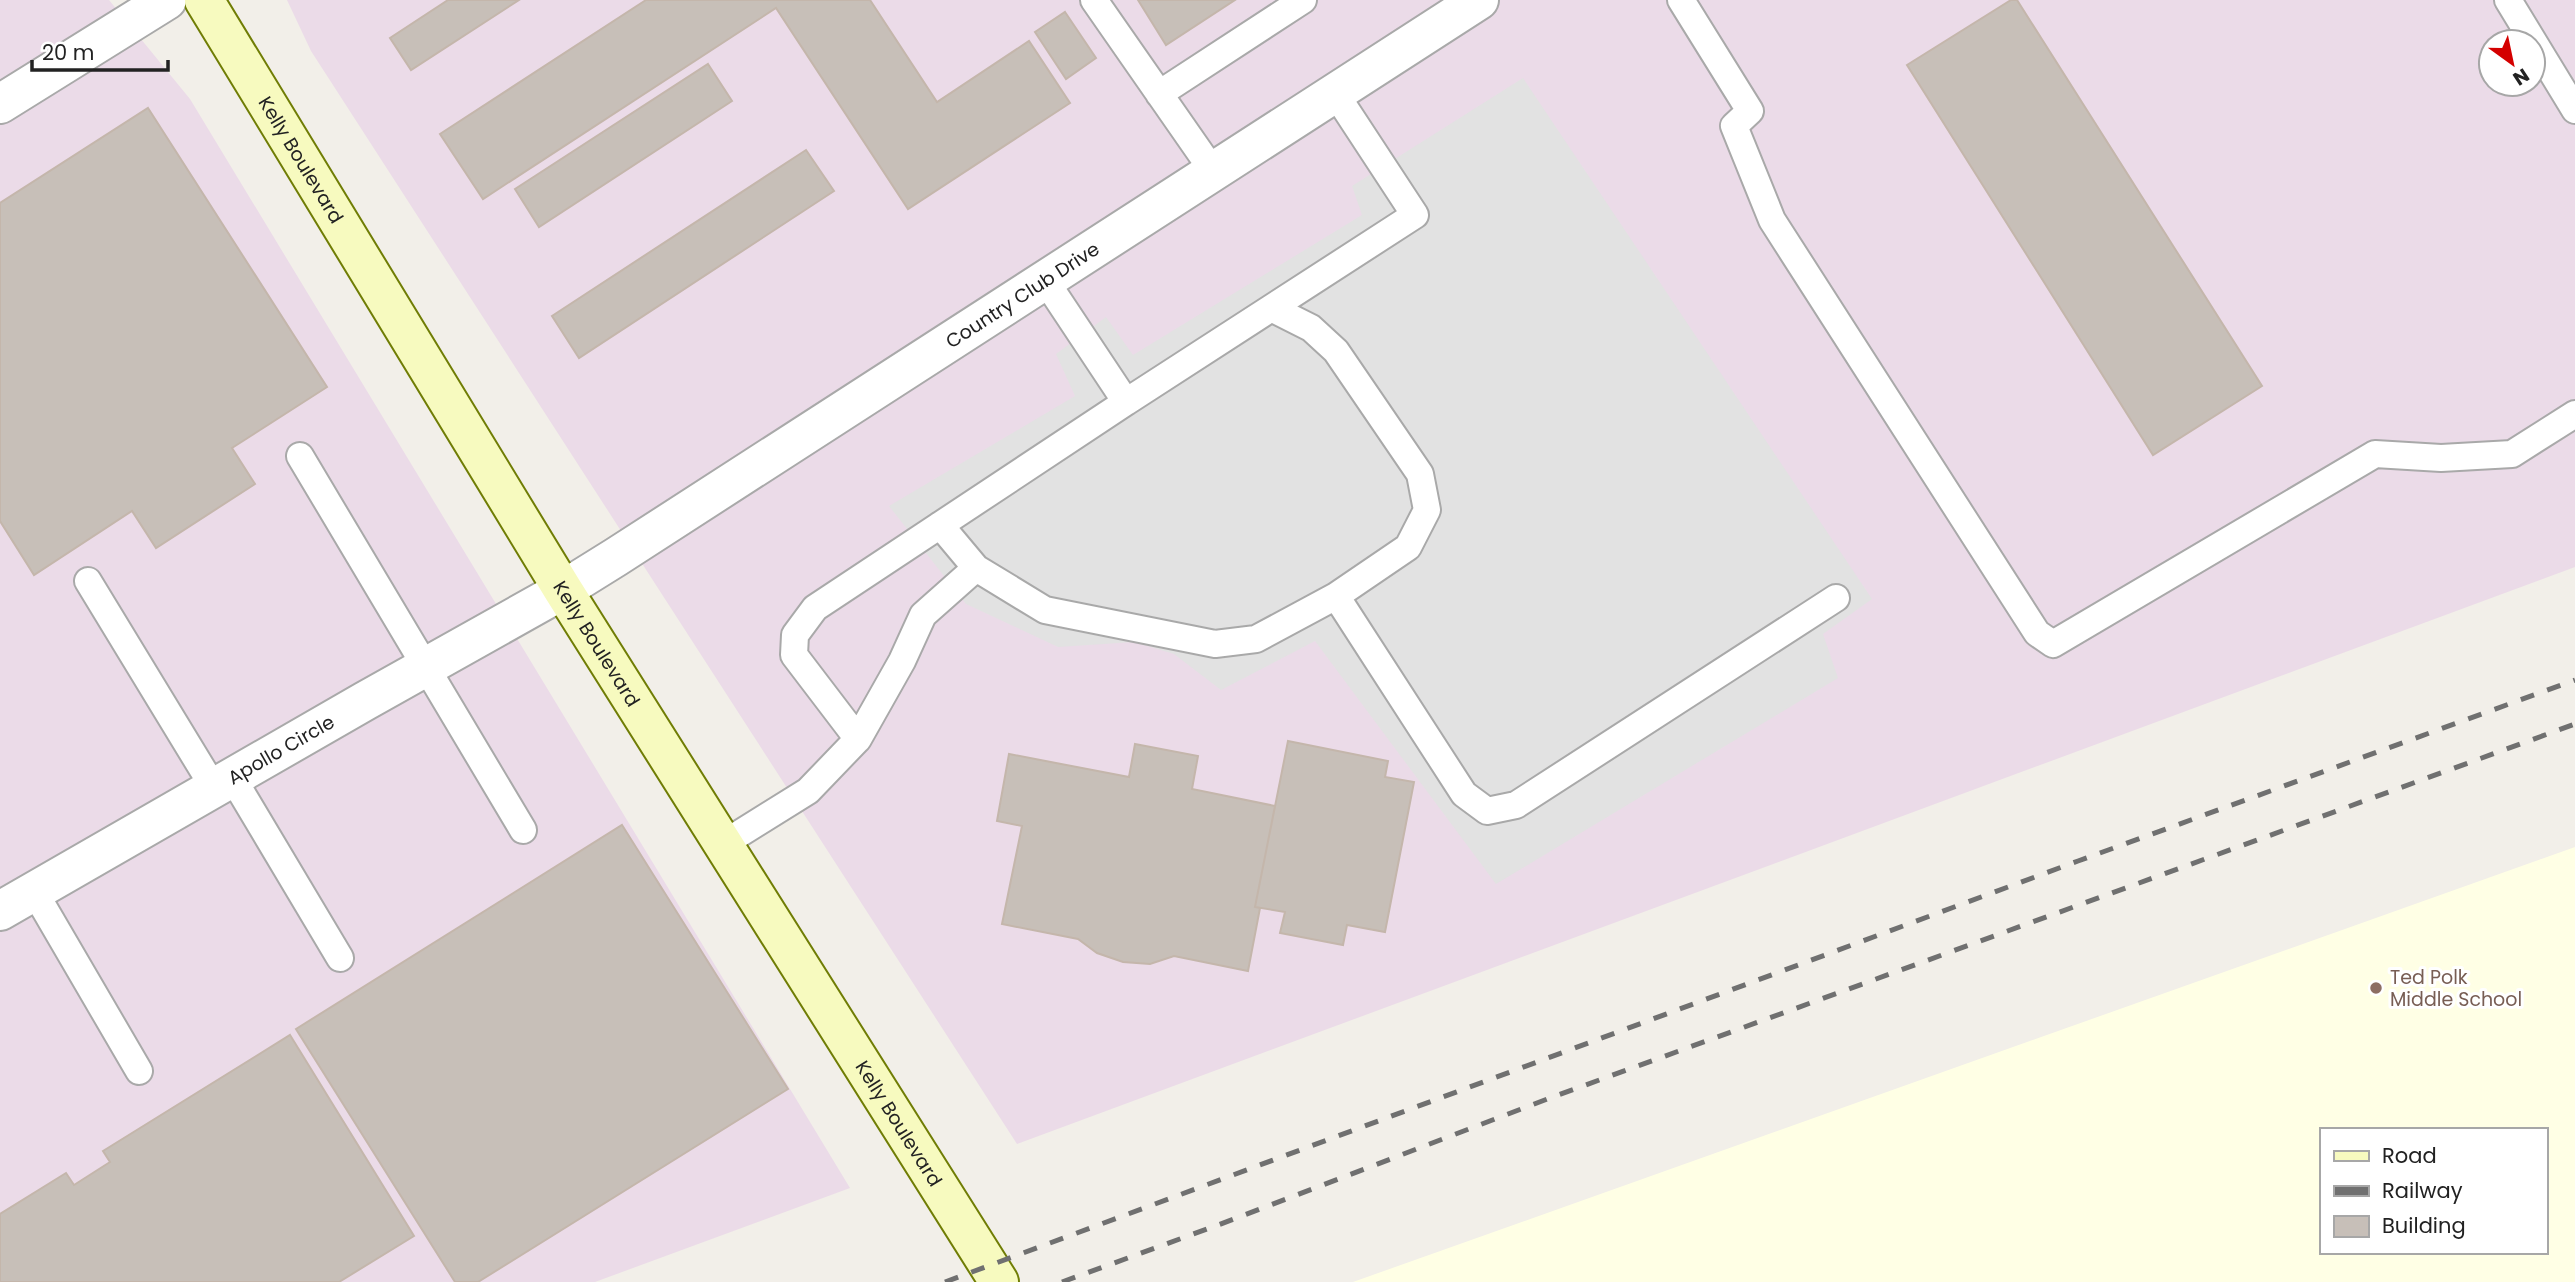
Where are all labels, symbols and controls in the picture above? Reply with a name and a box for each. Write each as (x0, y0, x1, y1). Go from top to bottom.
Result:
scale bar (32, 28, 168, 72)
north arrow (2477, 28, 2547, 98)
text: 20 m (42, 38, 95, 67)
text: N (2508, 62, 2534, 92)
street label: Kelly Boulevard (252, 91, 350, 229)
street label: Country Club Drive (940, 236, 1105, 355)
street label: Kelly Boulevard (546, 576, 646, 712)
street label: Apollo Circle (223, 708, 339, 791)
place label: Ted Polk Middle School (2390, 964, 2522, 1013)
marker: Ted Polk Middle School (2368, 980, 2384, 996)
street label: Kelly Boulevard (849, 1055, 948, 1192)
legend (2320, 1128, 2547, 1254)
text: Road (2382, 1141, 2437, 1170)
text: Railway (2382, 1176, 2463, 1205)
text: Building (2382, 1211, 2466, 1240)

